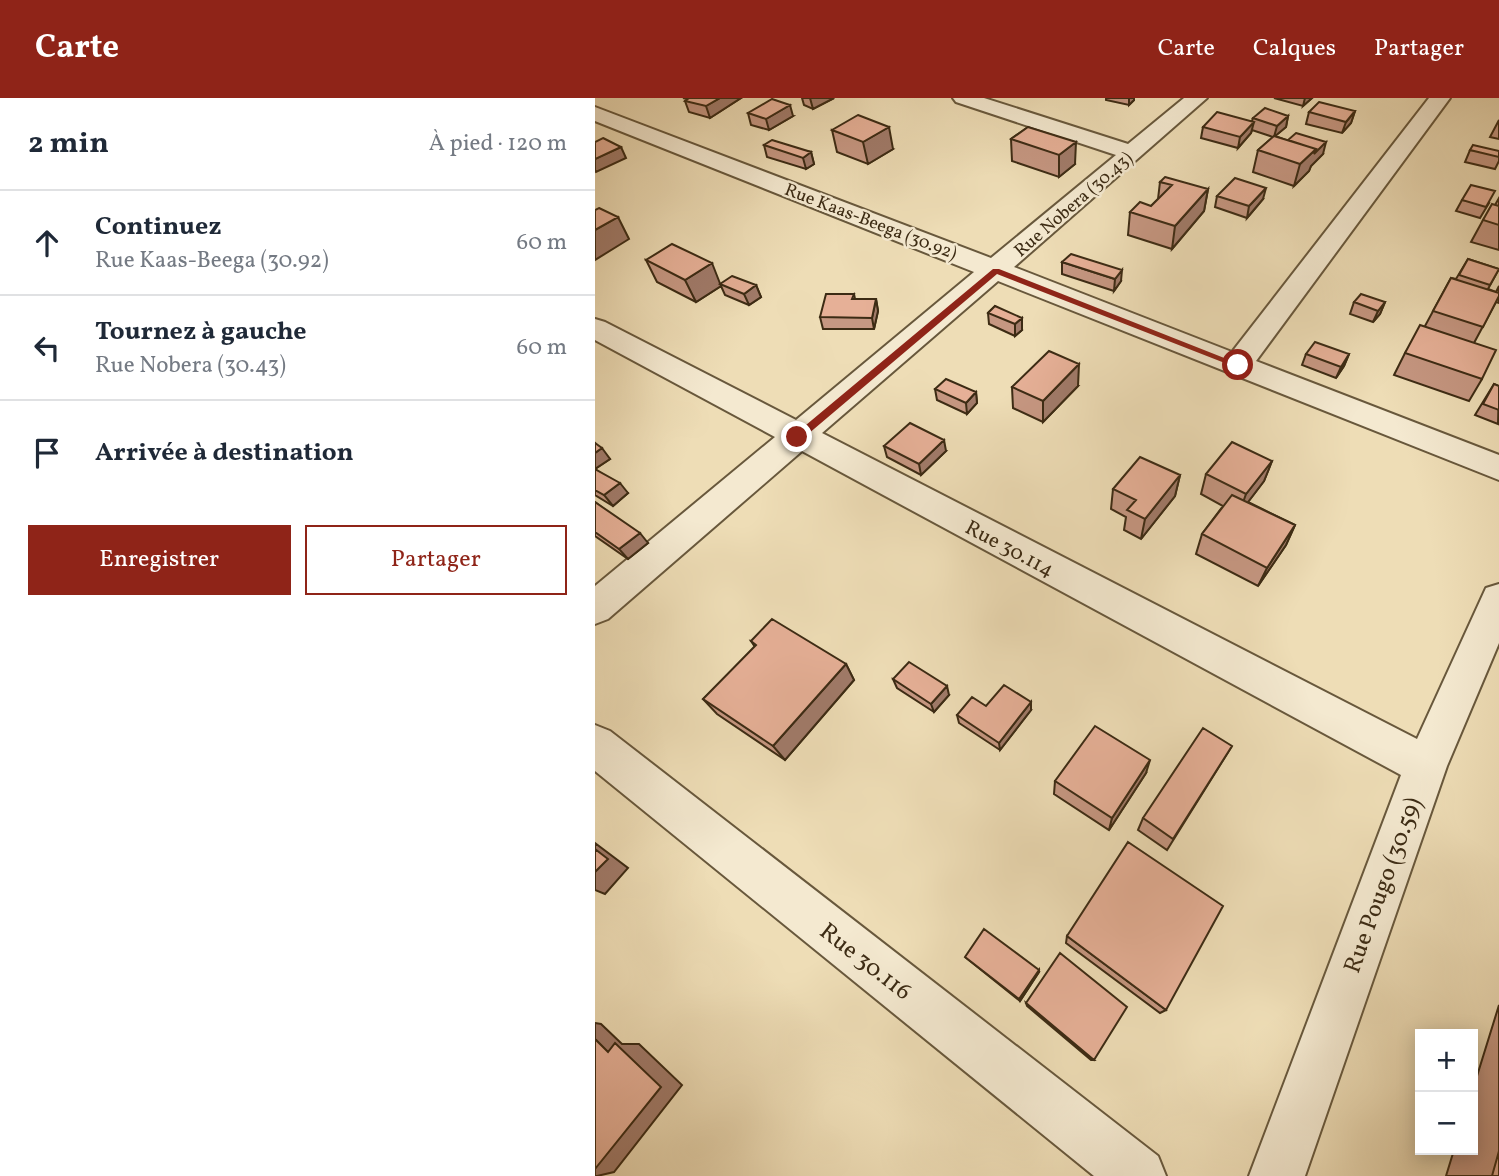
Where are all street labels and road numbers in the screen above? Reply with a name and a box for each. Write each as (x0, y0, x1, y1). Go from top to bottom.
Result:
street label: Rue Nobera (30.43) (1009, 147, 1139, 264)
street label: Rue Kaas-Beega (30.92) (781, 178, 960, 267)
street label: Rue 30.114 (960, 514, 1059, 585)
street label: Rue Pougo (30.59) (1336, 793, 1431, 978)
street label: Rue 30.116 (811, 916, 918, 1009)

